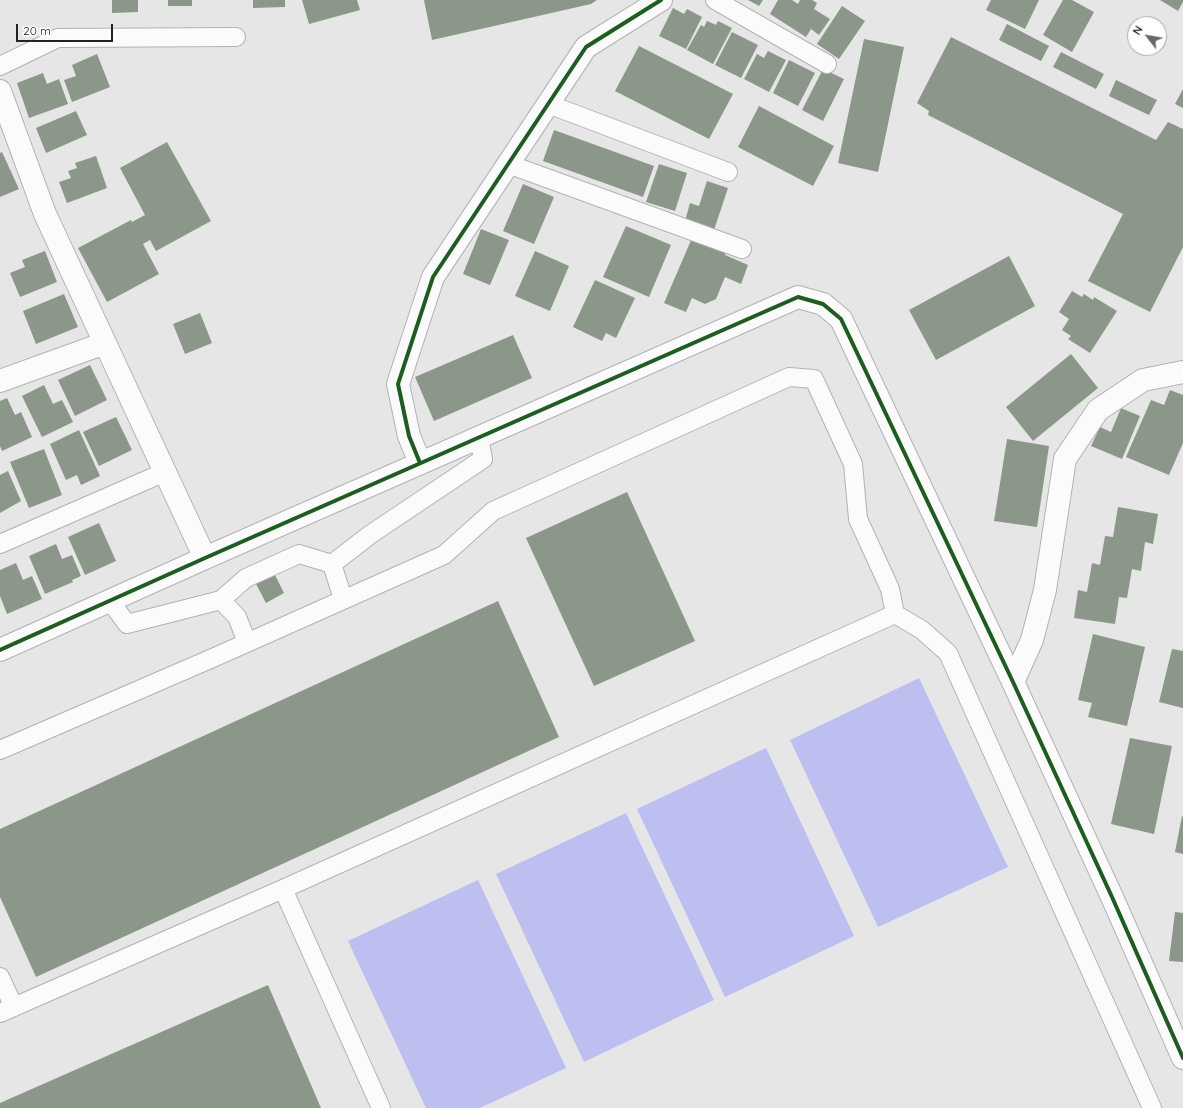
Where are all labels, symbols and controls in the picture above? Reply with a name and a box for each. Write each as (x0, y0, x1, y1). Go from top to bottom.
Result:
scale bar (18, 16, 115, 42)
north arrow (1127, 16, 1167, 56)
text: 20 m (23, 23, 51, 38)
text: N (1129, 23, 1146, 37)

